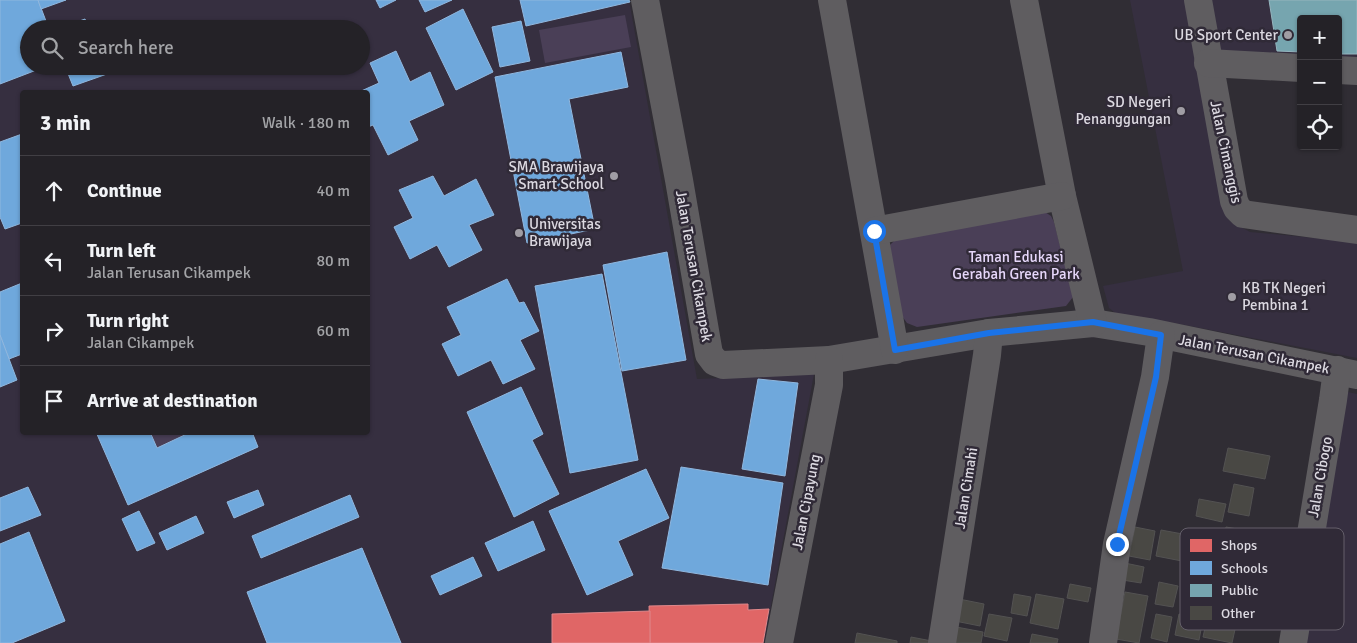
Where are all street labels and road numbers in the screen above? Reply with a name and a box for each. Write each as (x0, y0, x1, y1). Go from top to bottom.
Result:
street label: Jalan Cimanggis (1206, 99, 1246, 206)
street label: Jalan Terusan Cikampek (672, 189, 716, 344)
street label: Jalan Terusan Cikampek (1177, 331, 1332, 378)
street label: Jalan Cibogo (1304, 435, 1336, 519)
street label: Jalan Cimahi (951, 446, 981, 530)
street label: Jalan Cipayung (788, 452, 824, 551)

